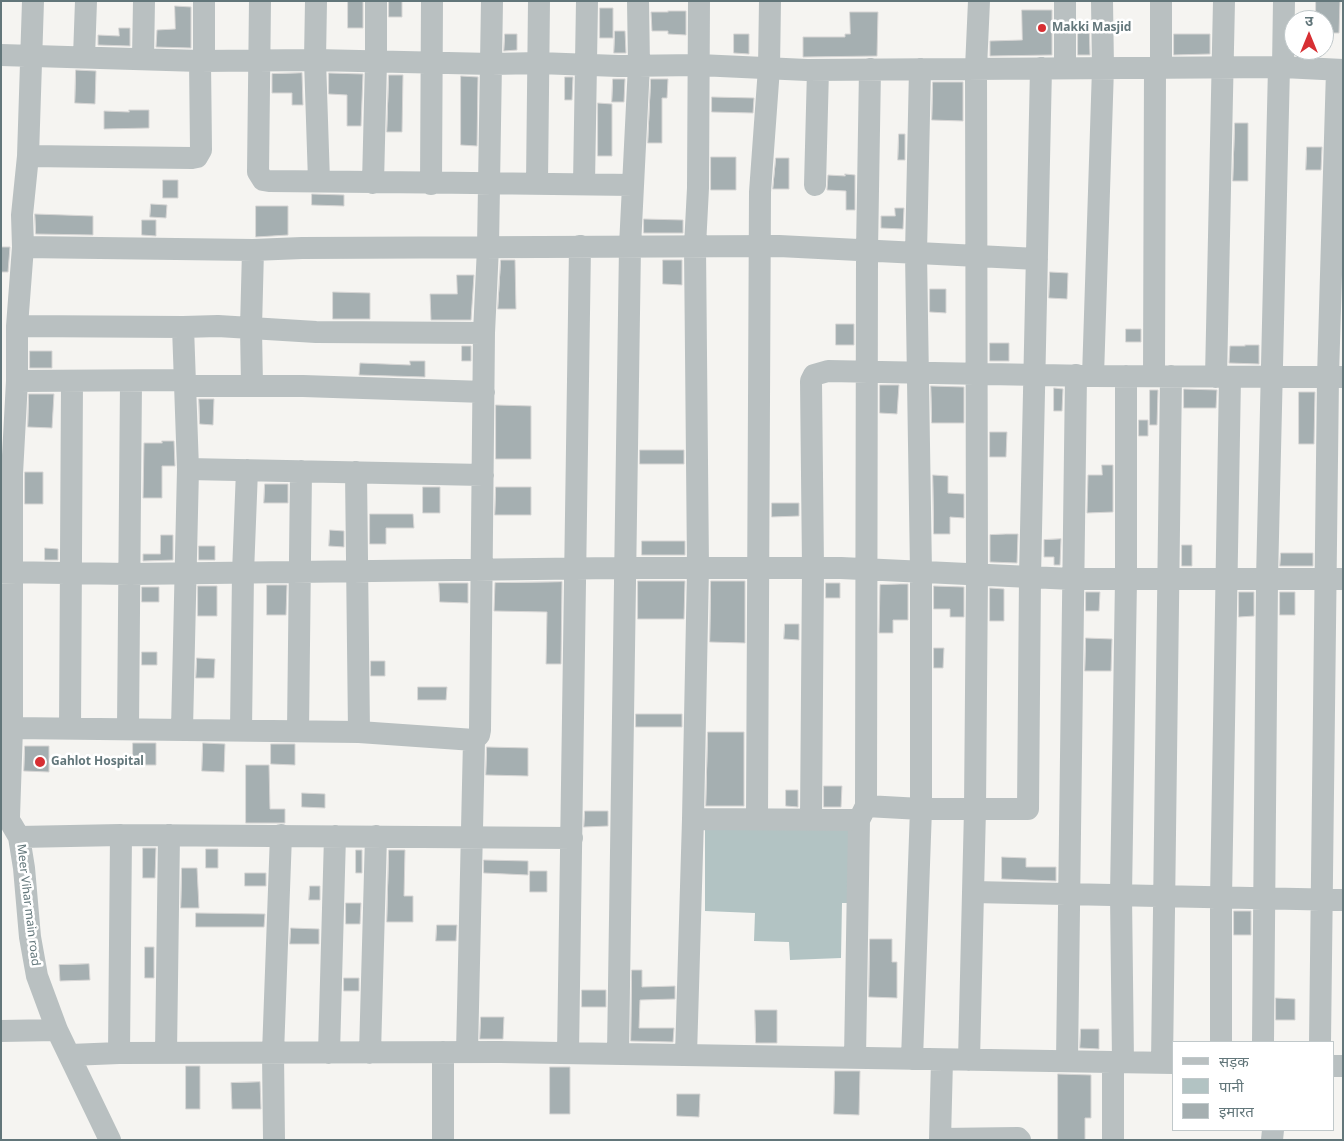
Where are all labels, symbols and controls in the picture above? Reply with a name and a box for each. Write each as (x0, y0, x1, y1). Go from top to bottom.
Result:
north arrow (1284, 10, 1334, 60)
text: उ (1305, 11, 1313, 30)
place label: Makki Masjid (1052, 21, 1131, 35)
marker: Makki Masjid (1036, 22, 1048, 34)
marker: Gahlot Hospital (33, 755, 47, 769)
place label: Gahlot Hospital (51, 755, 144, 769)
street label: Meer Vihar main road (13, 843, 43, 967)
legend (1172, 1041, 1334, 1131)
text: सड़क (1219, 1051, 1249, 1071)
text: पानी (1219, 1076, 1244, 1096)
text: इमारत (1219, 1101, 1254, 1121)

